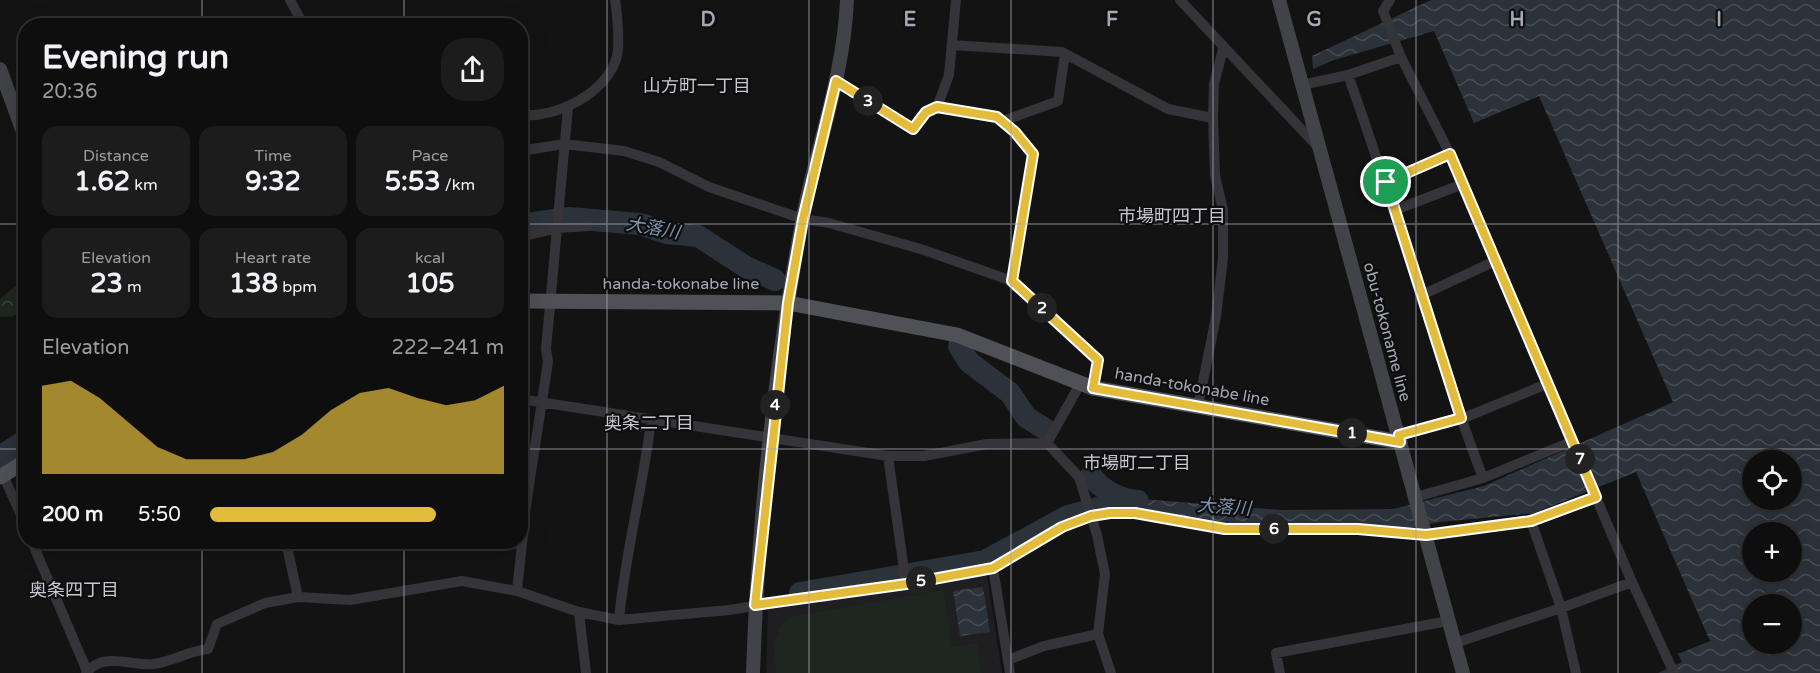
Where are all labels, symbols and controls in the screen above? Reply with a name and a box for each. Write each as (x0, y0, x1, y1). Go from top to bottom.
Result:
text: D (700, 8, 716, 32)
text: E (904, 8, 917, 32)
text: F (1106, 8, 1118, 32)
text: G (1306, 8, 1322, 32)
text: H (1509, 8, 1525, 32)
text: I (1716, 8, 1722, 32)
text: Evening run (42, 38, 229, 77)
button: share (441, 38, 504, 101)
district label: 山方町一丁目 (643, 75, 751, 97)
text: 20:36 (42, 80, 97, 104)
pin: 3 (853, 86, 883, 116)
text: 3 (863, 91, 873, 111)
text: Distance (83, 146, 149, 166)
text: Time (254, 146, 292, 166)
text: Pace (412, 146, 448, 166)
pin (1360, 156, 1411, 207)
icon: arrive (1369, 165, 1402, 198)
text: 1.62 (74, 166, 130, 197)
text: 9:32 (245, 166, 301, 197)
text: 5:53 (385, 166, 441, 197)
text: km (130, 175, 158, 195)
text: /km (441, 175, 475, 195)
district label: 市場町四丁目 (1118, 205, 1226, 227)
water label: 大落川 (625, 212, 683, 244)
text: Elevation (81, 248, 151, 268)
text: Heart rate (235, 248, 311, 268)
text: kcal (415, 248, 445, 268)
street label: obu-tokoname line (1359, 260, 1415, 404)
text: 23 (90, 268, 123, 299)
text: 138 (229, 268, 278, 299)
text: 105 (406, 268, 454, 299)
street label: handa-tokonabe line (603, 274, 759, 294)
text: m (123, 277, 142, 297)
text: bpm (278, 277, 317, 297)
pin: 2 (1027, 293, 1057, 323)
text: 2 (1037, 298, 1047, 318)
text: Elevation (42, 336, 129, 360)
text: 222–241 m (391, 336, 504, 360)
street label: handa-tokonabe line (1113, 364, 1271, 410)
pin: 4 (760, 390, 790, 420)
text: 4 (770, 395, 780, 415)
district label: 奥条二丁目 (604, 412, 694, 434)
pin: 1 (1337, 418, 1367, 448)
text: 1 (1347, 423, 1357, 443)
pin: 7 (1565, 444, 1595, 474)
text: 7 (1575, 449, 1585, 469)
map controls (1742, 450, 1802, 654)
button: locate (1742, 450, 1802, 510)
district label: 市場町二丁目 (1083, 452, 1191, 474)
water label: 大落川 (1196, 494, 1254, 520)
text: 200 m (42, 503, 103, 527)
text: 5:50 (138, 503, 181, 527)
pin: 6 (1259, 514, 1289, 544)
text: 6 (1269, 519, 1279, 539)
button: + (1742, 522, 1802, 582)
pin: 5 (906, 566, 936, 596)
text: 5 (916, 571, 926, 591)
district label: 奥条四丁目 (29, 579, 119, 601)
button: − (1742, 594, 1802, 654)

